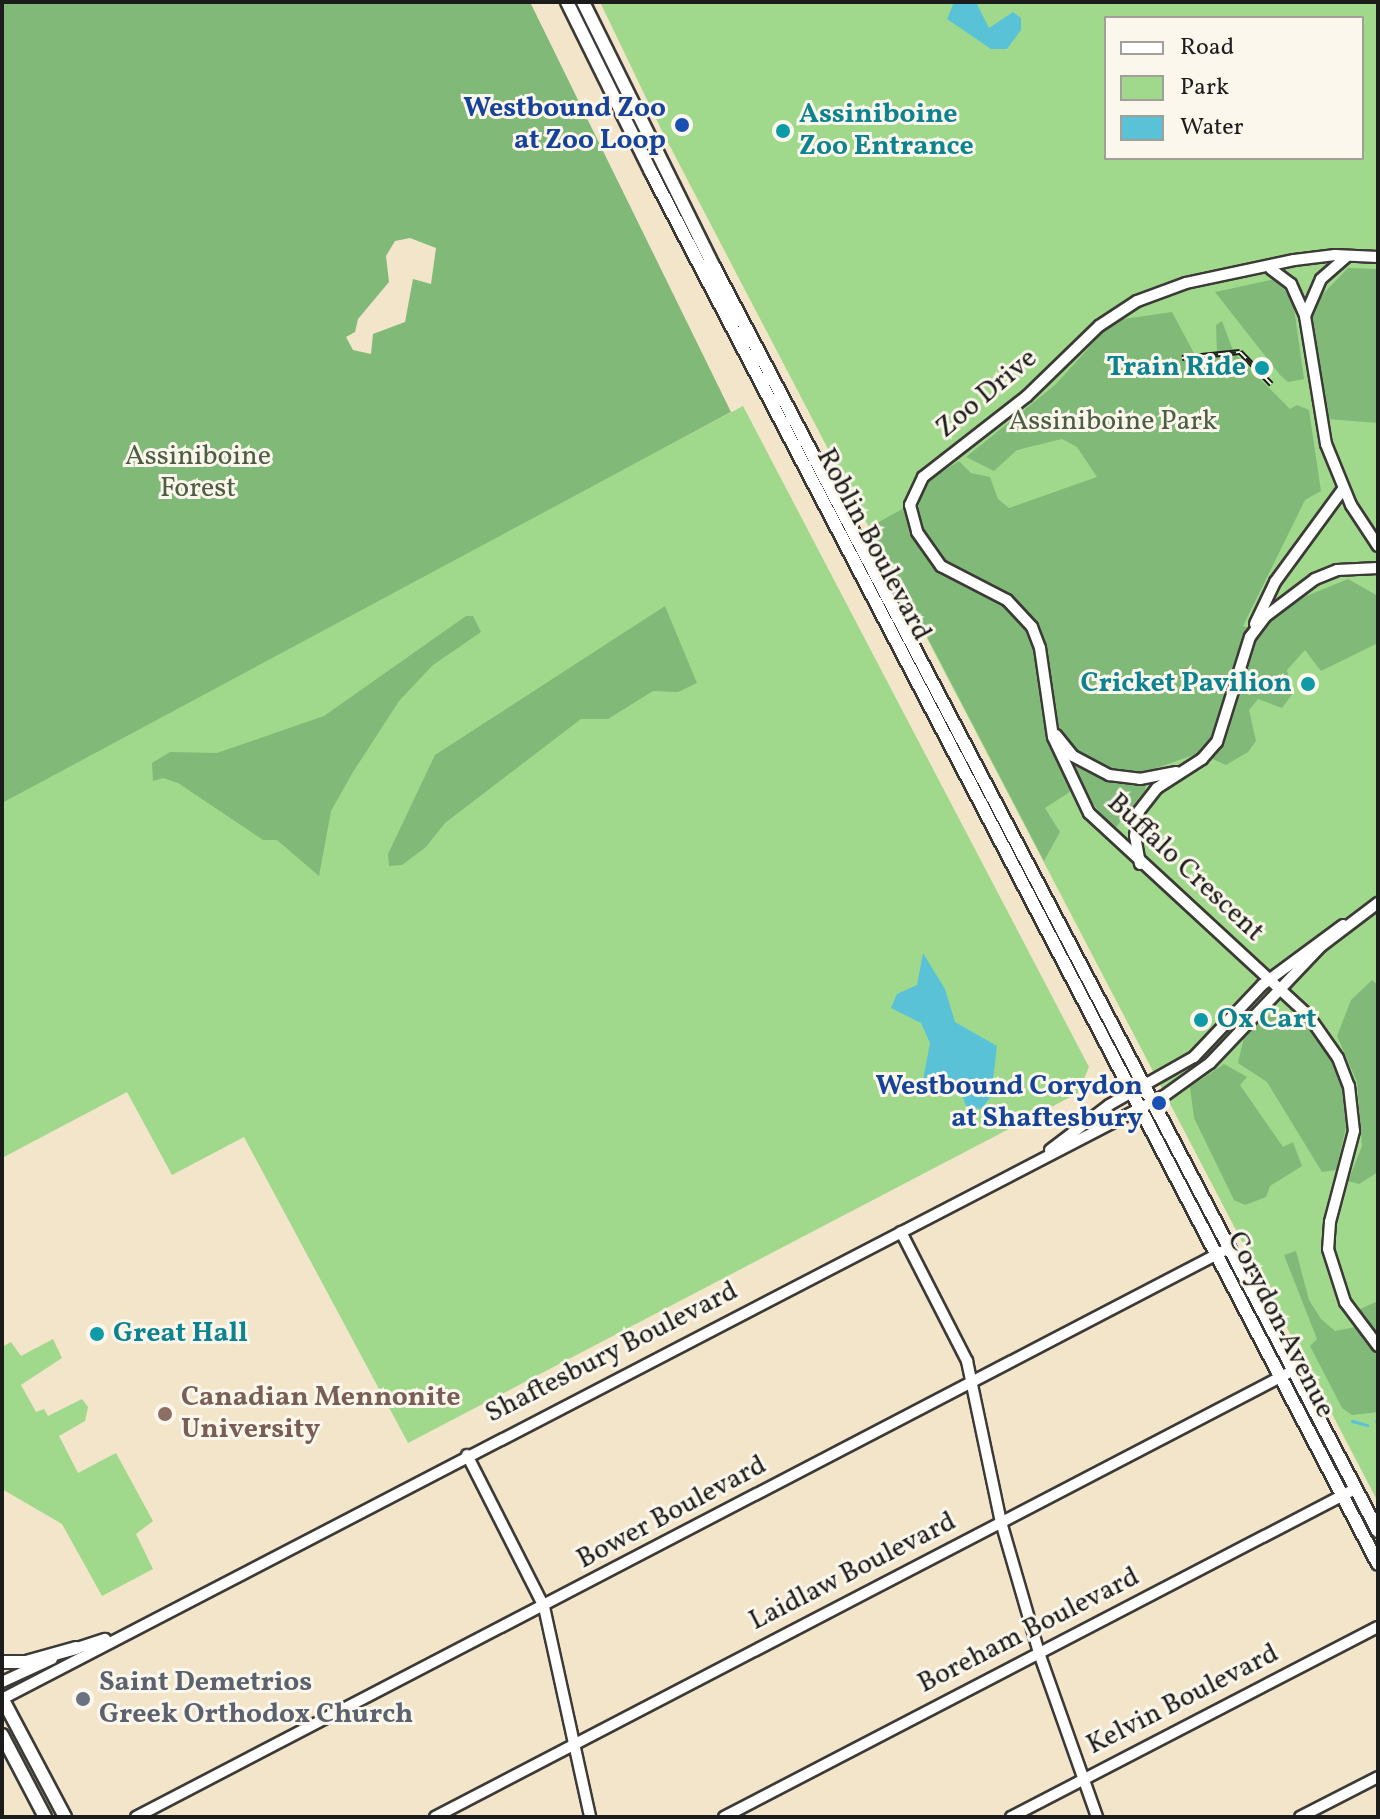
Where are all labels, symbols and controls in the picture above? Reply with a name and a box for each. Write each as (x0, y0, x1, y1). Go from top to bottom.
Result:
legend (1104, 16, 1364, 160)
text: Road (1180, 31, 1234, 65)
text: Park (1180, 71, 1229, 105)
place label: Westbound Zoo at Zoo Loop (463, 92, 666, 158)
place label: Assiniboine Zoo Entrance (799, 98, 974, 164)
text: Water (1180, 111, 1244, 145)
marker: Westbound Zoo at Zoo Loop (673, 116, 691, 134)
marker: Assiniboine Zoo Entrance (774, 122, 792, 140)
street label: Zoo Drive (930, 342, 1044, 446)
place label: Train Ride (1107, 351, 1246, 385)
marker: Train Ride (1253, 359, 1271, 377)
park label: Assiniboine Park (1009, 405, 1217, 439)
park label: Assiniboine Forest (125, 440, 271, 506)
street label: Roblin Boulevard (808, 443, 938, 647)
place label: Cricket Pavilion (1080, 667, 1292, 701)
marker: Cricket Pavilion (1299, 675, 1317, 693)
street label: Buffalo Crescent (1100, 787, 1270, 949)
place label: Ox Cart (1217, 1003, 1316, 1037)
marker: Ox Cart (1192, 1011, 1210, 1029)
place label: Westbound Corydon at Shaftesbury (875, 1070, 1143, 1136)
marker: Westbound Corydon at Shaftesbury (1150, 1094, 1168, 1112)
street label: Corydon Avenue (1219, 1226, 1341, 1424)
street label: Shaftesbury Boulevard (480, 1275, 744, 1431)
place label: Great Hall (113, 1317, 248, 1351)
marker: Great Hall (88, 1325, 106, 1343)
place label: Canadian Mennonite University (181, 1381, 461, 1447)
marker: Canadian Mennonite University (156, 1405, 174, 1423)
street label: Bower Boulevard (571, 1449, 773, 1577)
street label: Laidlaw Boulevard (744, 1505, 962, 1639)
street label: Boreham Boulevard (913, 1561, 1145, 1701)
street label: Kelvin Boulevard (1081, 1637, 1285, 1763)
place label: Saint Demetrios Greek Orthodox Church (99, 1666, 413, 1732)
marker: Saint Demetrios Greek Orthodox Church (74, 1690, 92, 1708)

